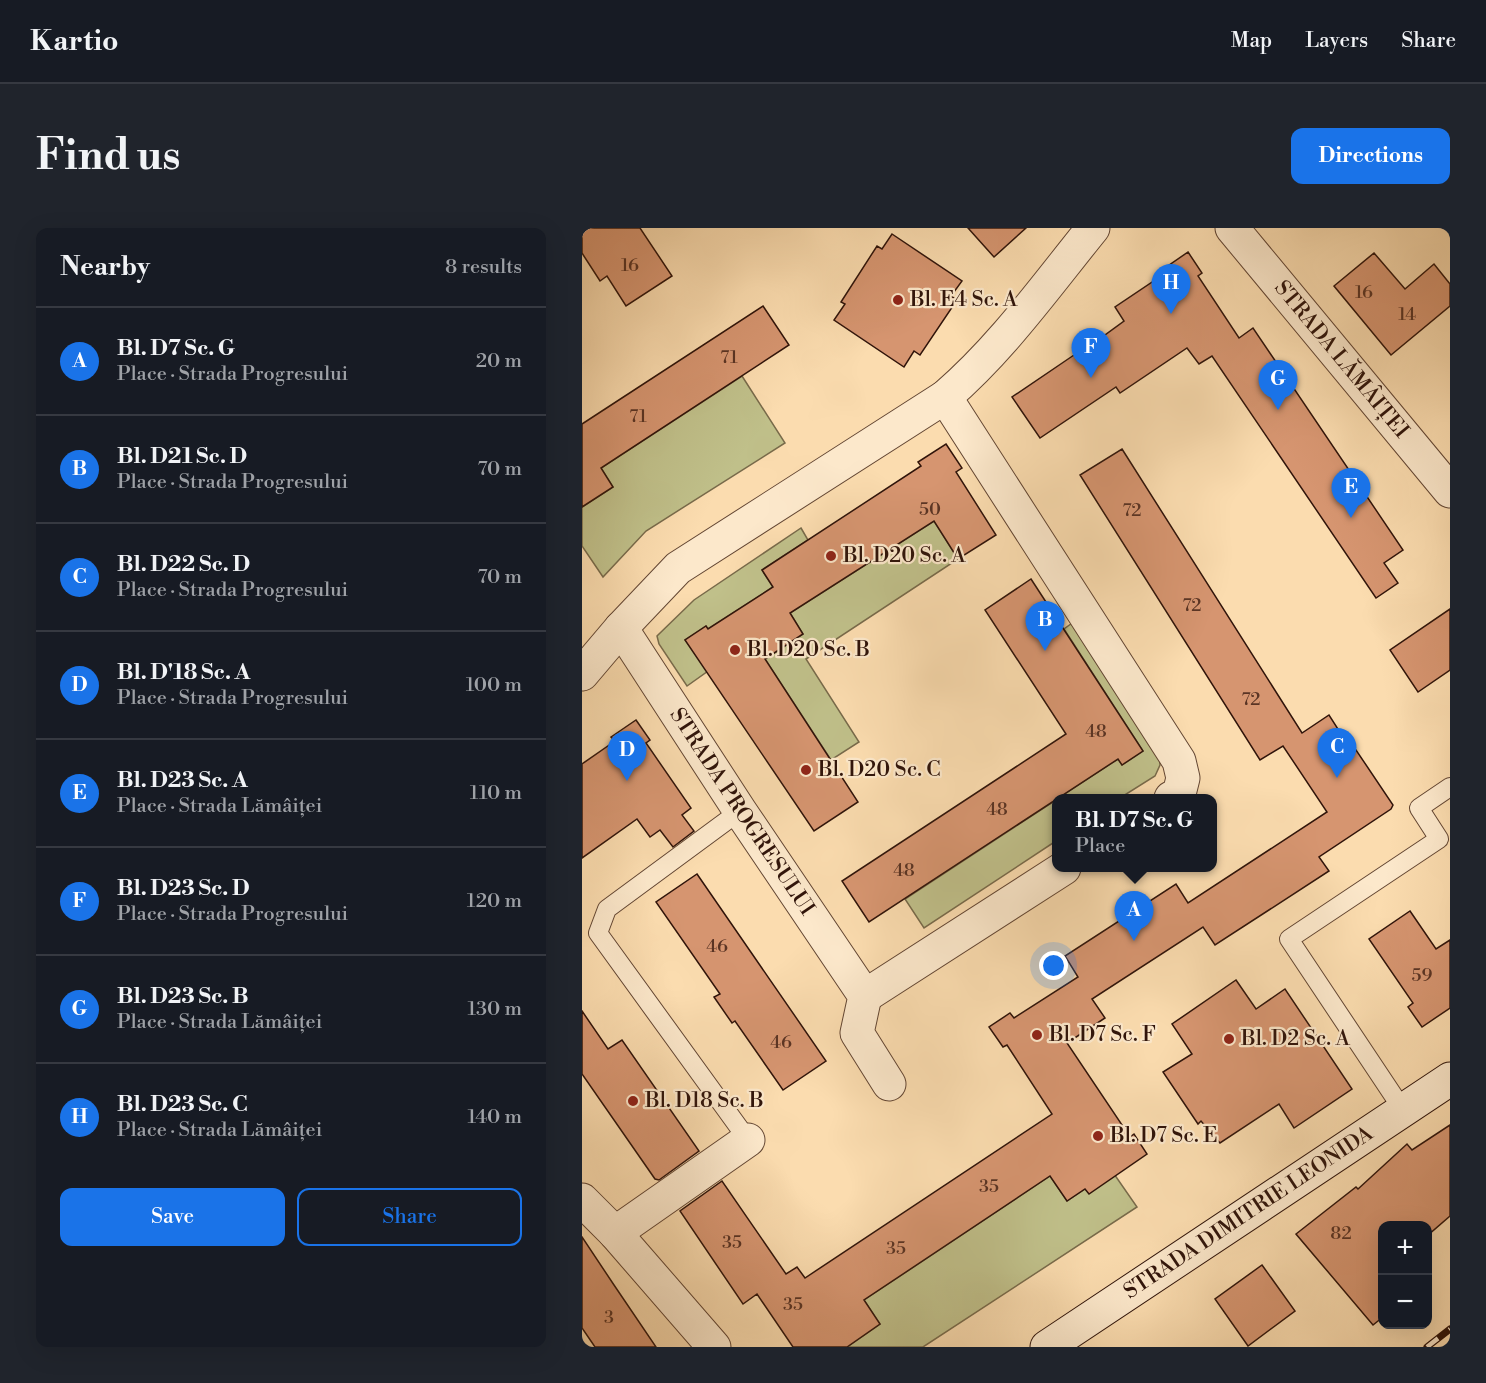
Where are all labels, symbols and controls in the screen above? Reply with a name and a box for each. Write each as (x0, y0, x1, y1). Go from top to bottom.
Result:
text: Kartio (30, 24, 119, 59)
text: Map (1231, 28, 1272, 54)
text: Layers (1305, 28, 1368, 54)
text: Share (1401, 28, 1456, 54)
button: Directions (1291, 128, 1450, 184)
text: Find us (36, 130, 180, 183)
text: Nearby (60, 251, 150, 283)
house number: 16 (621, 254, 639, 277)
text: 8 results (445, 255, 522, 280)
pin: H (1152, 264, 1190, 314)
street label: STRADA LĂMÂIȚEI (1268, 276, 1414, 444)
house number: 16 (1355, 281, 1373, 304)
place label: Bl. E4 Sc. A (909, 287, 1018, 313)
marker: Bl. E4 Sc. A (891, 293, 905, 307)
house number: 14 (1398, 303, 1416, 326)
pin: F (1072, 328, 1110, 378)
text: Bl. D7 Sc. G (117, 335, 235, 362)
house number: 71 (720, 346, 738, 369)
text: A (72, 349, 87, 374)
text: 20 m (476, 349, 522, 374)
pin: G (1258, 360, 1298, 410)
text: Place · Strada Progresului (117, 362, 348, 387)
house number: 71 (629, 405, 647, 428)
text: Bl. D21 Sc. D (117, 443, 247, 470)
text: B (72, 457, 87, 482)
text: 70 m (478, 457, 522, 482)
pin: E (1332, 468, 1370, 518)
text: Place · Strada Progresului (117, 470, 348, 495)
house number: 50 (919, 498, 941, 521)
house number: 72 (1122, 499, 1142, 522)
place label: Bl. D20 Sc. A (842, 543, 966, 569)
marker: Bl. D20 Sc. A (824, 549, 838, 563)
text: Bl. D22 Sc. D (117, 551, 250, 578)
text: C (72, 565, 87, 590)
text: 70 m (478, 565, 522, 590)
text: Place · Strada Progresului (117, 578, 348, 603)
house number: 72 (1182, 594, 1202, 617)
pin: B (1026, 602, 1064, 651)
place label: Bl. D20 Sc. B (746, 637, 870, 663)
marker: Bl. D20 Sc. B (728, 643, 742, 657)
text: Bl. D'18 Sc. A (117, 659, 250, 686)
text: D (72, 673, 87, 698)
text: 100 m (466, 673, 522, 698)
text: Place · Strada Progresului (117, 686, 348, 711)
house number: 72 (1241, 688, 1261, 711)
street label: STRADA PROGRESULUI (664, 703, 820, 921)
house number: 48 (1085, 720, 1107, 743)
pin: C (1318, 728, 1356, 778)
pin: D (608, 732, 646, 781)
place label: Bl. D20 Sc. C (817, 757, 941, 783)
marker: Bl. D20 Sc. C (799, 763, 813, 777)
text: Bl. D23 Sc. A (117, 767, 248, 794)
text: E (73, 781, 86, 806)
text: 110 m (470, 781, 522, 806)
text: Place · Strada Lămâiței (117, 794, 322, 819)
popup (1052, 794, 1217, 872)
house number: 48 (986, 798, 1008, 821)
text: Bl. D7 Sc. G (1075, 807, 1194, 834)
text: Place (1075, 834, 1125, 859)
house number: 48 (893, 859, 915, 882)
text: Bl. D23 Sc. D (117, 875, 249, 902)
text: F (72, 889, 87, 914)
text: 120 m (467, 889, 522, 914)
pin: A (1114, 892, 1154, 941)
text: Place · Strada Progresului (117, 902, 348, 927)
house number: 46 (706, 935, 728, 958)
your location (1039, 951, 1068, 980)
house number: 59 (1412, 964, 1433, 987)
text: Bl. D23 Sc. B (117, 983, 248, 1010)
text: G (72, 997, 87, 1022)
text: 130 m (467, 997, 522, 1022)
text: Place · Strada Lămâiței (117, 1010, 322, 1035)
place label: Bl. D7 Sc. F (1048, 1022, 1156, 1048)
place label: Bl. D2 Sc. A (1240, 1026, 1350, 1052)
marker: Bl. D7 Sc. F (1030, 1028, 1044, 1042)
house number: 46 (770, 1031, 792, 1054)
marker: Bl. D2 Sc. A (1222, 1032, 1236, 1046)
place label: Bl. D18 Sc. B (644, 1088, 764, 1114)
text: Bl. D23 Sc. C (117, 1091, 248, 1118)
marker: Bl. D18 Sc. B (626, 1094, 640, 1108)
text: H (71, 1105, 88, 1130)
text: 140 m (467, 1105, 522, 1130)
text: Place · Strada Lămâiței (117, 1118, 322, 1143)
street label: STRADA DIMITRIE LEONIDA (1119, 1121, 1379, 1305)
place label: Bl. D7 Sc. E (1109, 1123, 1218, 1149)
marker: Bl. D7 Sc. E (1091, 1129, 1105, 1143)
house number: 35 (979, 1175, 999, 1198)
button: Save (60, 1188, 285, 1246)
button: Share (297, 1188, 522, 1246)
map controls (1378, 1221, 1432, 1329)
button: + (1378, 1221, 1432, 1275)
house number: 82 (1330, 1222, 1352, 1245)
house number: 35 (722, 1231, 742, 1254)
house number: 35 (886, 1237, 906, 1260)
button: − (1378, 1275, 1432, 1329)
house number: 35 (783, 1293, 803, 1316)
house number: 3 (604, 1306, 614, 1329)

